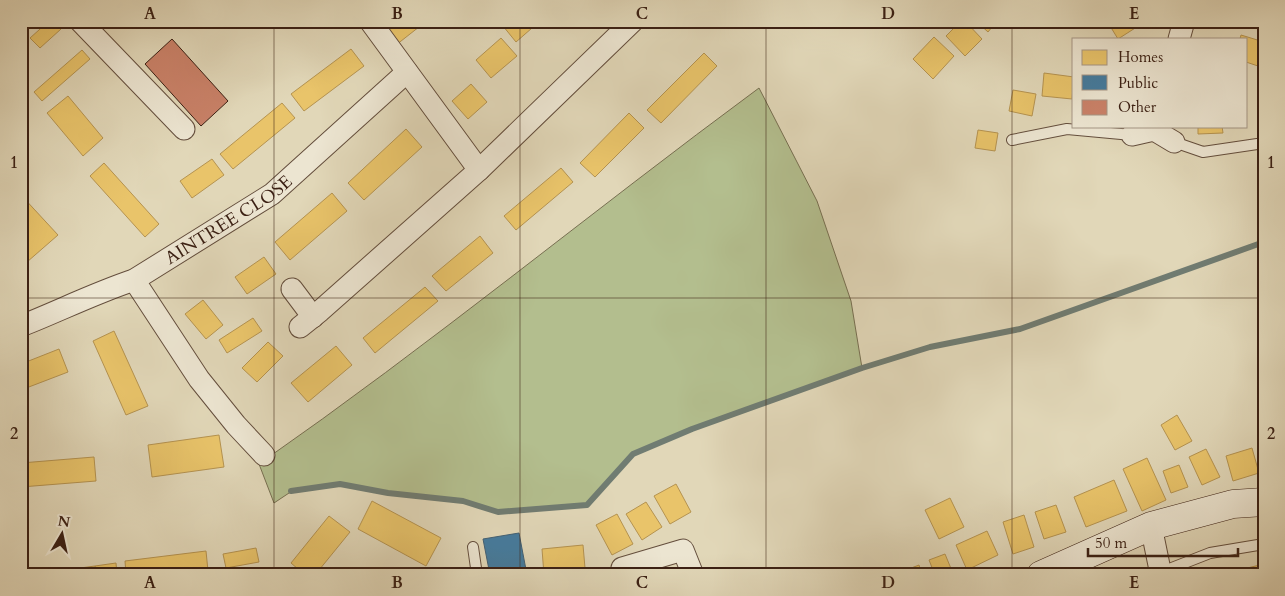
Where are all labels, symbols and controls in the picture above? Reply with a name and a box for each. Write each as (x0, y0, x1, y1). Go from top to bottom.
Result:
text: A (144, 3, 156, 25)
text: B (391, 3, 403, 25)
text: C (636, 3, 648, 25)
text: D (881, 3, 895, 25)
text: E (1129, 3, 1139, 25)
legend (1072, 38, 1248, 128)
text: Homes (1118, 47, 1163, 67)
text: Public (1118, 73, 1158, 93)
text: Other (1118, 97, 1157, 117)
text: 1 (10, 152, 18, 174)
text: 1 (1267, 152, 1275, 174)
street label: AINTREE CLOSE (160, 169, 298, 270)
text: 2 (10, 423, 18, 445)
text: 2 (1267, 423, 1275, 445)
north arrow (38, 508, 88, 558)
text: N (56, 511, 71, 532)
scale bar (1088, 526, 1238, 558)
text: 50 m (1095, 533, 1127, 553)
text: A (144, 572, 156, 594)
text: B (391, 572, 403, 594)
text: C (636, 572, 648, 594)
text: D (881, 572, 895, 594)
text: E (1129, 572, 1139, 594)

